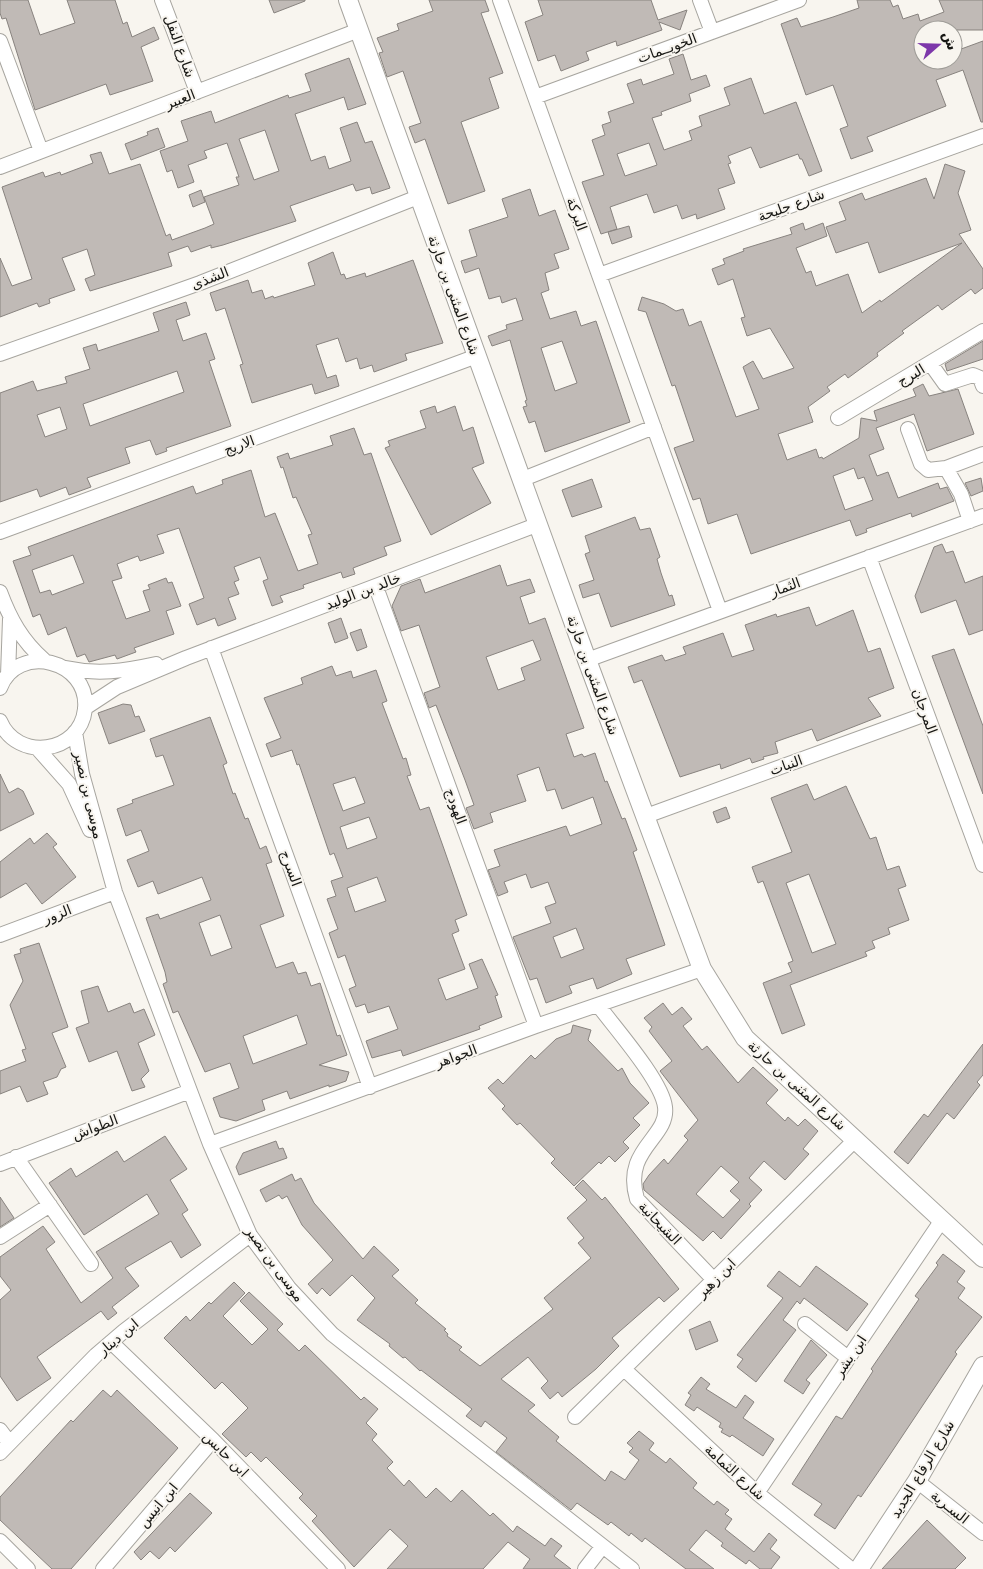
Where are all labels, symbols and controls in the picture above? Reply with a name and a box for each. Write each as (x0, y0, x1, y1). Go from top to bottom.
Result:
street label: شارع النفل (160, 12, 199, 80)
north arrow (913, 20, 963, 70)
text: ش (939, 29, 961, 52)
street label: الخويــمات (635, 30, 699, 67)
street label: العبير (162, 86, 198, 113)
street label: شارع جليحة (756, 186, 827, 225)
street label: البركة (563, 195, 590, 233)
street label: شارع المثنى بن حارثة (424, 233, 483, 357)
street label: الشذى (189, 264, 231, 292)
street label: البرج (894, 361, 928, 390)
street label: الاريج (221, 432, 257, 459)
street label: خالد بن الوليد (323, 569, 403, 614)
street label: الثمار (767, 574, 803, 601)
street label: شارع المثنى بن حارثة (563, 613, 622, 737)
street label: المرجان (908, 686, 941, 736)
street label: موسى بن نصير (70, 749, 107, 841)
street label: النبات (767, 752, 805, 778)
street label: الهودج (441, 786, 470, 827)
street label: السرج (276, 848, 305, 889)
street label: الزور (39, 901, 74, 928)
street label: شارع المثنى بن حارثة (744, 1037, 849, 1134)
street label: الجواهر (432, 1041, 479, 1072)
street label: الطواش (70, 1111, 121, 1144)
street label: الشيحانية (636, 1198, 684, 1248)
street label: موسى بن نصير (241, 1222, 308, 1306)
street label: ابن زهير (692, 1255, 740, 1302)
street label: ابن دينار (94, 1315, 142, 1360)
street label: ابن بشر (830, 1332, 871, 1381)
street label: شارع الرفاع الجديد (887, 1417, 958, 1521)
street label: ابن حابس (199, 1428, 252, 1481)
street label: شارع الثمامة (701, 1441, 768, 1504)
street label: ابن انيس (135, 1480, 182, 1531)
street label: السـرية (927, 1487, 972, 1528)

